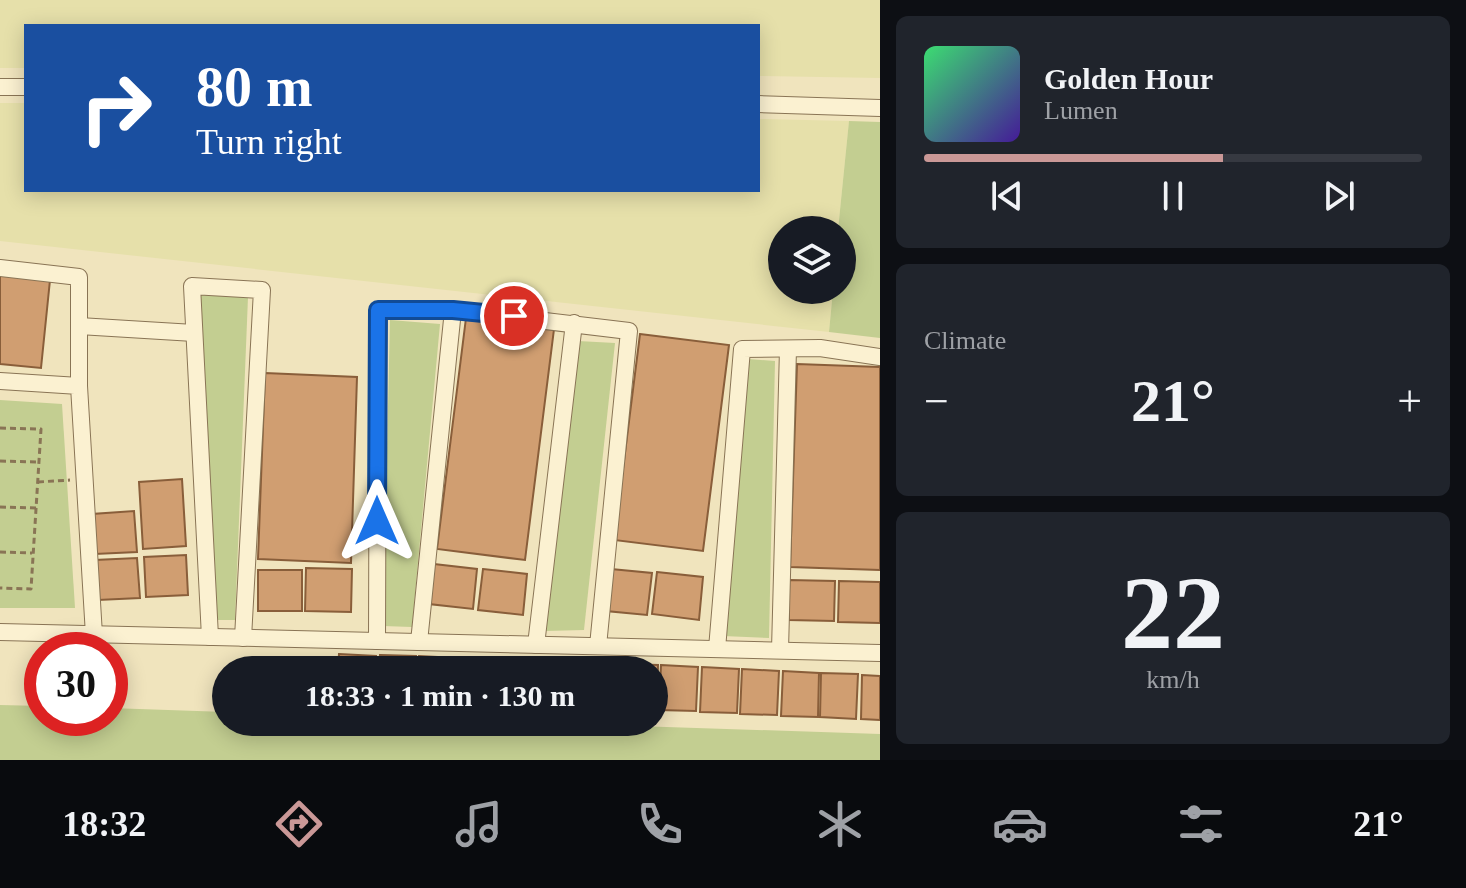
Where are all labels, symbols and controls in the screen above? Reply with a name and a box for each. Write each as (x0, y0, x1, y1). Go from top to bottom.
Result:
icon: right (64, 56, 168, 160)
text: 80 m (196, 56, 313, 118)
text: Golden Hour (1044, 62, 1213, 95)
text: Lumen (1044, 96, 1118, 125)
text: Turn right (196, 122, 342, 162)
icon: previous (985, 174, 1029, 218)
icon: pause (1151, 174, 1195, 218)
icon: next (1317, 174, 1361, 218)
map controls (768, 216, 856, 304)
button: layers (768, 216, 856, 304)
pin (480, 282, 548, 350)
icon: arrive (492, 294, 536, 338)
text: Climate (924, 326, 1006, 355)
text: 21° (1131, 368, 1215, 434)
text: − (924, 377, 949, 426)
text: + (1397, 377, 1422, 426)
position arrow (335, 479, 419, 563)
text: 22 (1121, 555, 1225, 670)
speed limit sign: 30 (24, 632, 128, 736)
text: km/h (1146, 665, 1200, 694)
text: 18:33 · 1 min · 130 m (305, 679, 575, 712)
icon: directions (271, 796, 327, 852)
icon: music (451, 796, 507, 852)
icon: phone (632, 796, 688, 852)
icon: climate (812, 796, 868, 852)
icon: car (992, 796, 1048, 852)
icon: filters (1173, 796, 1229, 852)
text: 18:32 (62, 804, 146, 844)
text: 21° (1353, 804, 1404, 844)

